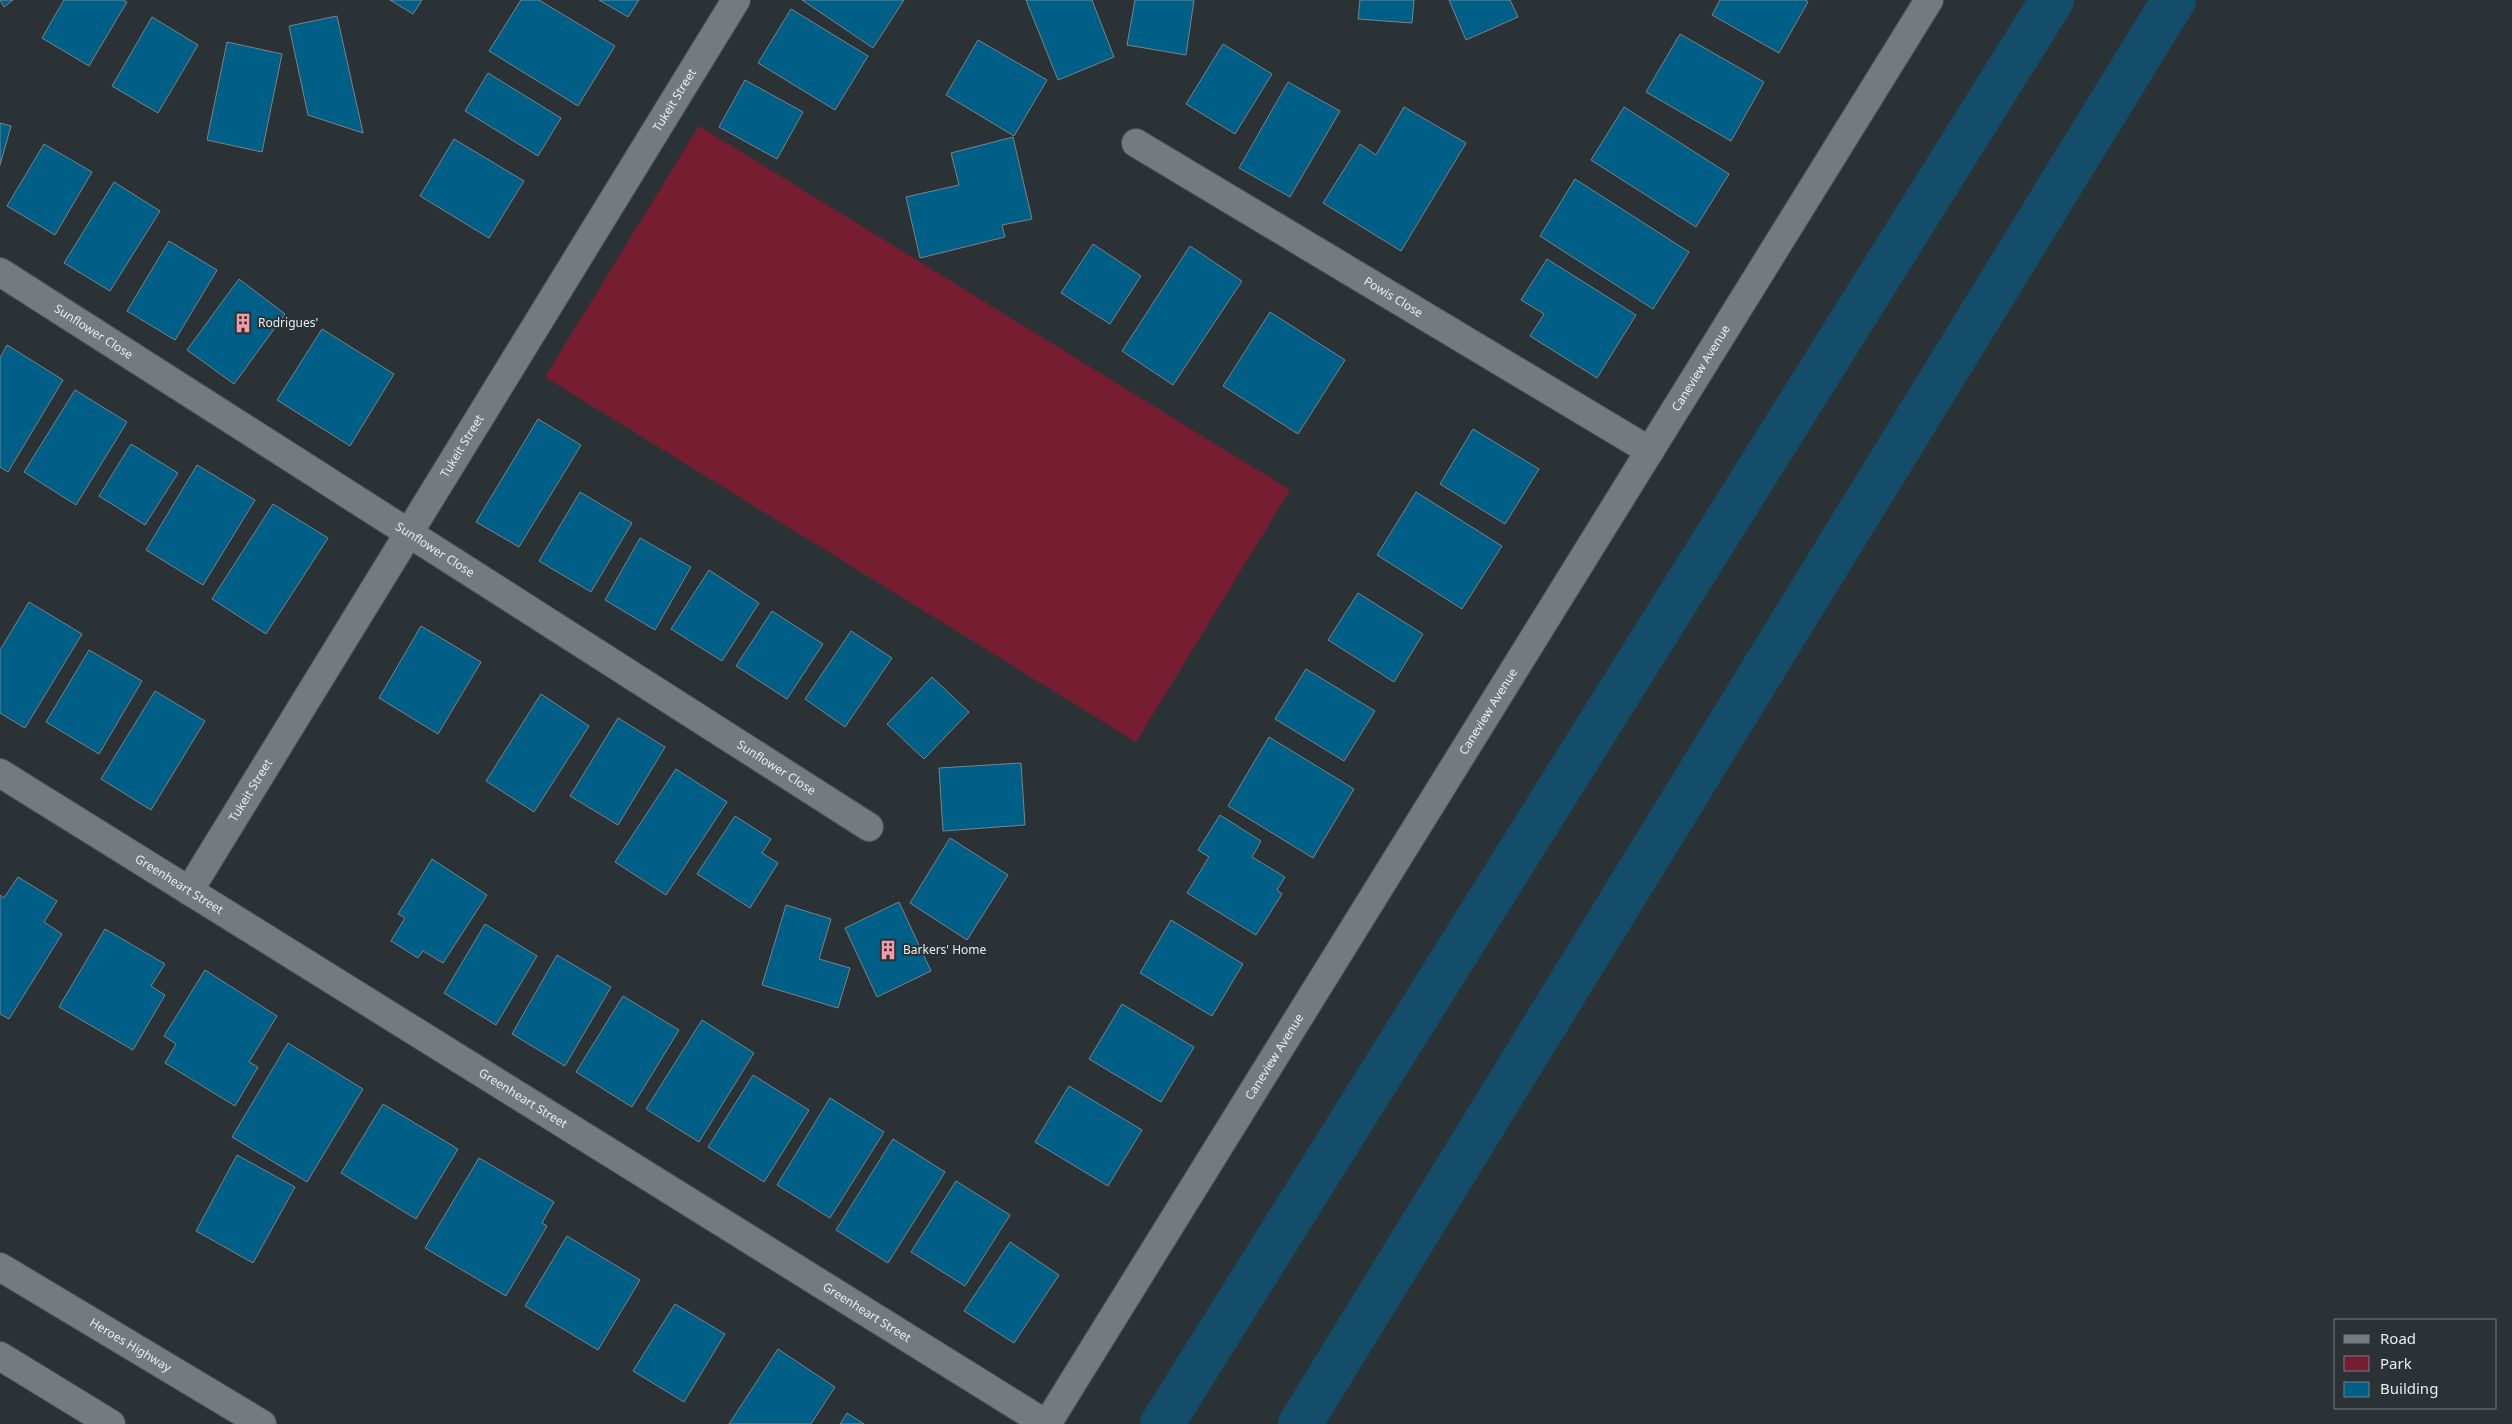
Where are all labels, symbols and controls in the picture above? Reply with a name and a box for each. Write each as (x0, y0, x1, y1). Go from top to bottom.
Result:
street label: Tukeit Street (648, 65, 700, 135)
street label: Powis Close (1361, 272, 1427, 321)
street label: Sunflower Close (51, 300, 137, 363)
building icon: Rodrigues' (232, 312, 254, 334)
place label: Rodrigues' (258, 314, 318, 331)
street label: Caneview Avenue (1667, 321, 1734, 414)
street label: Tukeit Street (436, 411, 488, 481)
street label: Sunflower Close (392, 518, 478, 581)
street label: Caneview Avenue (1455, 665, 1521, 758)
street label: Sunflower Close (734, 736, 819, 799)
street label: Tukeit Street (225, 755, 276, 825)
street label: Greenheart Street (132, 850, 227, 918)
building icon: Barkers' Home (877, 939, 899, 961)
place label: Barkers' Home (903, 941, 987, 958)
street label: Caneview Avenue (1241, 1010, 1307, 1103)
street label: Greenheart Street (476, 1064, 571, 1132)
street label: Greenheart Street (820, 1278, 915, 1346)
street label: Heroes Highway (87, 1314, 175, 1376)
legend (2334, 1319, 2497, 1409)
text: Road (2380, 1328, 2416, 1348)
text: Park (2380, 1353, 2412, 1373)
text: Building (2380, 1378, 2438, 1398)

